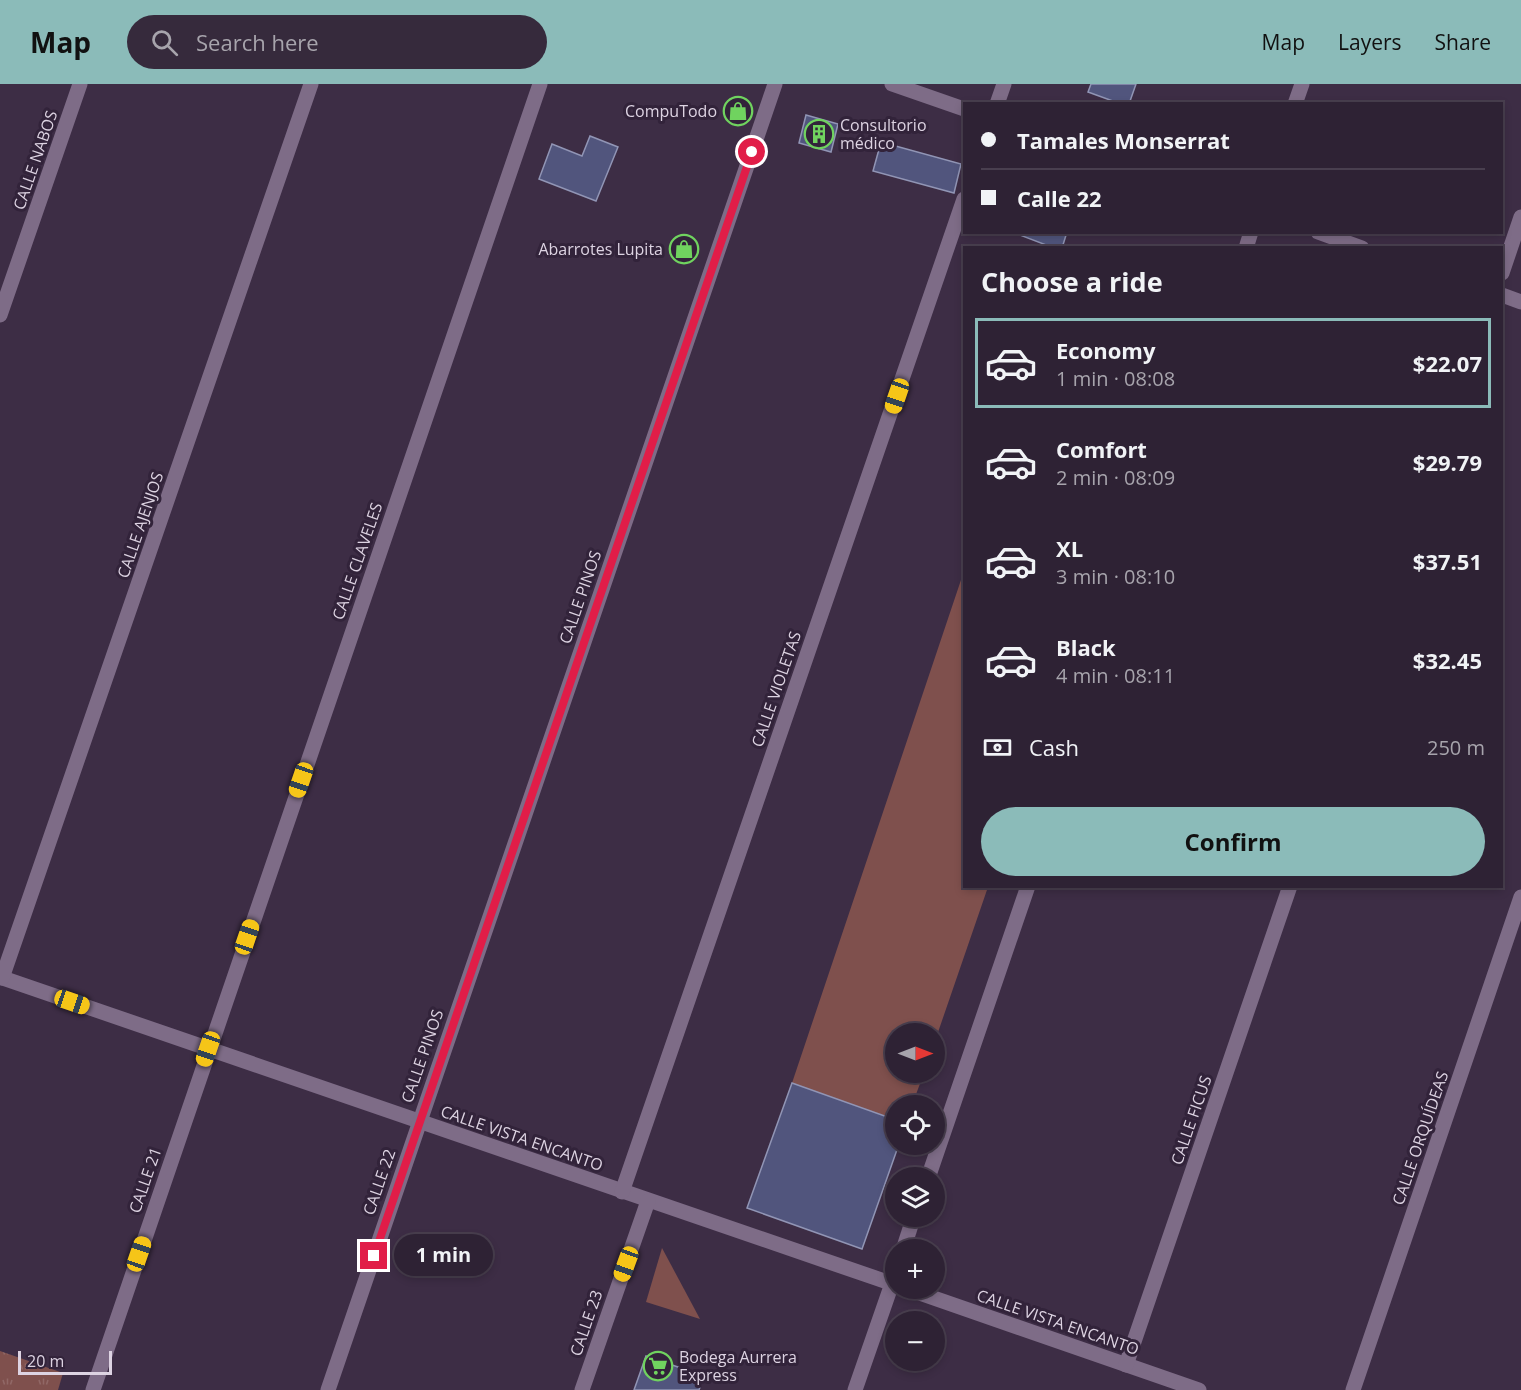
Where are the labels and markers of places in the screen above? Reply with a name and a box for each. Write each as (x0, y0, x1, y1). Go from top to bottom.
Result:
shop icon: CompuTodo (722, 95, 754, 127)
place label: CompuTodo (625, 100, 717, 122)
place label: Consultorio médico (840, 114, 927, 154)
building icon: Consultorio médico (803, 118, 835, 150)
shop icon: Abarrotes Lupita (668, 233, 700, 265)
place label: Abarrotes Lupita (538, 238, 663, 260)
place label: Bodega Aurrera Express (679, 1346, 797, 1386)
supermarket icon: Bodega Aurrera Express (642, 1350, 674, 1382)

